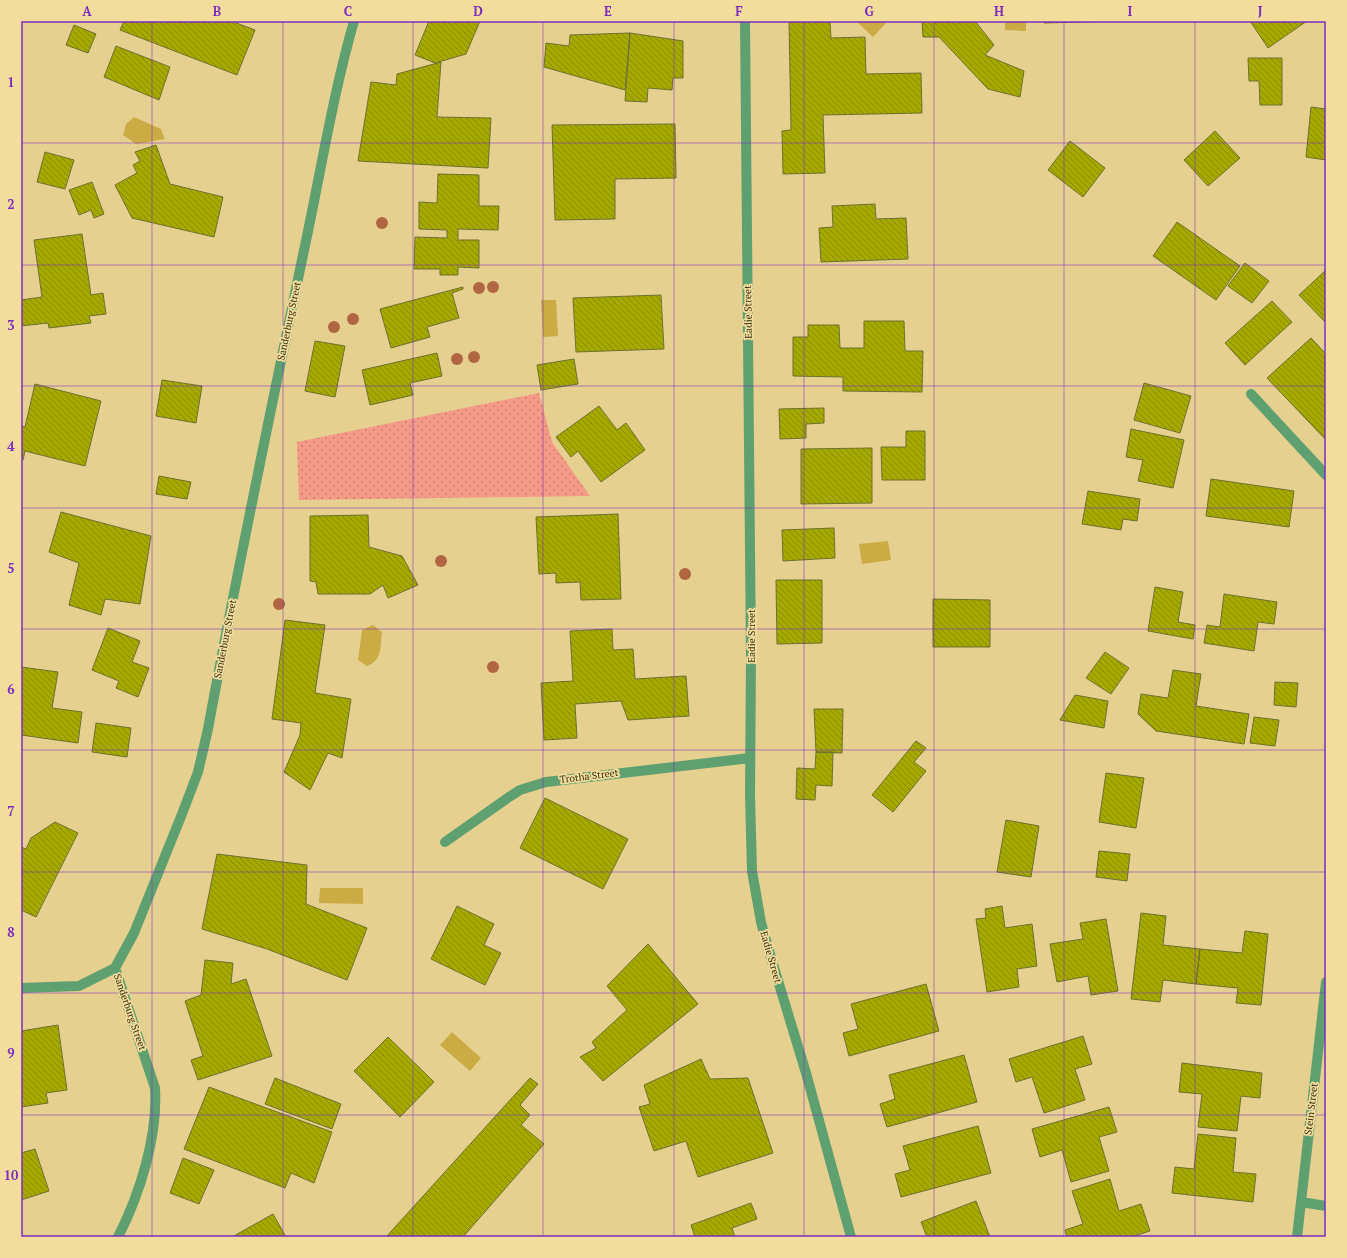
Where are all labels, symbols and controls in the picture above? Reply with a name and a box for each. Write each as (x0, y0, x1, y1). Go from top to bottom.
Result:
text: A (82, 2, 92, 20)
text: B (213, 2, 221, 20)
text: C (344, 2, 352, 20)
text: D (473, 2, 483, 20)
text: E (604, 2, 612, 20)
text: F (735, 2, 743, 20)
text: G (864, 2, 874, 20)
text: H (994, 2, 1004, 20)
text: I (1128, 2, 1133, 20)
text: J (1258, 2, 1263, 20)
text: 1 (7, 73, 15, 91)
text: 2 (7, 195, 15, 213)
street label: Sanderburg Street (274, 280, 304, 362)
street label: Eadie Street (741, 285, 755, 339)
text: 3 (7, 316, 15, 334)
text: 4 (7, 437, 15, 455)
text: 5 (7, 559, 15, 577)
street label: Sanderburg Street (211, 598, 239, 680)
street label: Eadie Street (745, 609, 758, 663)
text: 6 (7, 680, 15, 698)
street label: Trotha Street (559, 766, 619, 786)
text: 7 (7, 802, 15, 820)
text: 8 (7, 923, 15, 941)
street label: Eadie Street (757, 929, 785, 985)
street label: Sanderburg Street (111, 972, 149, 1052)
text: 9 (7, 1044, 15, 1062)
street label: Stein Street (1301, 1082, 1321, 1136)
text: 10 (4, 1166, 19, 1184)

